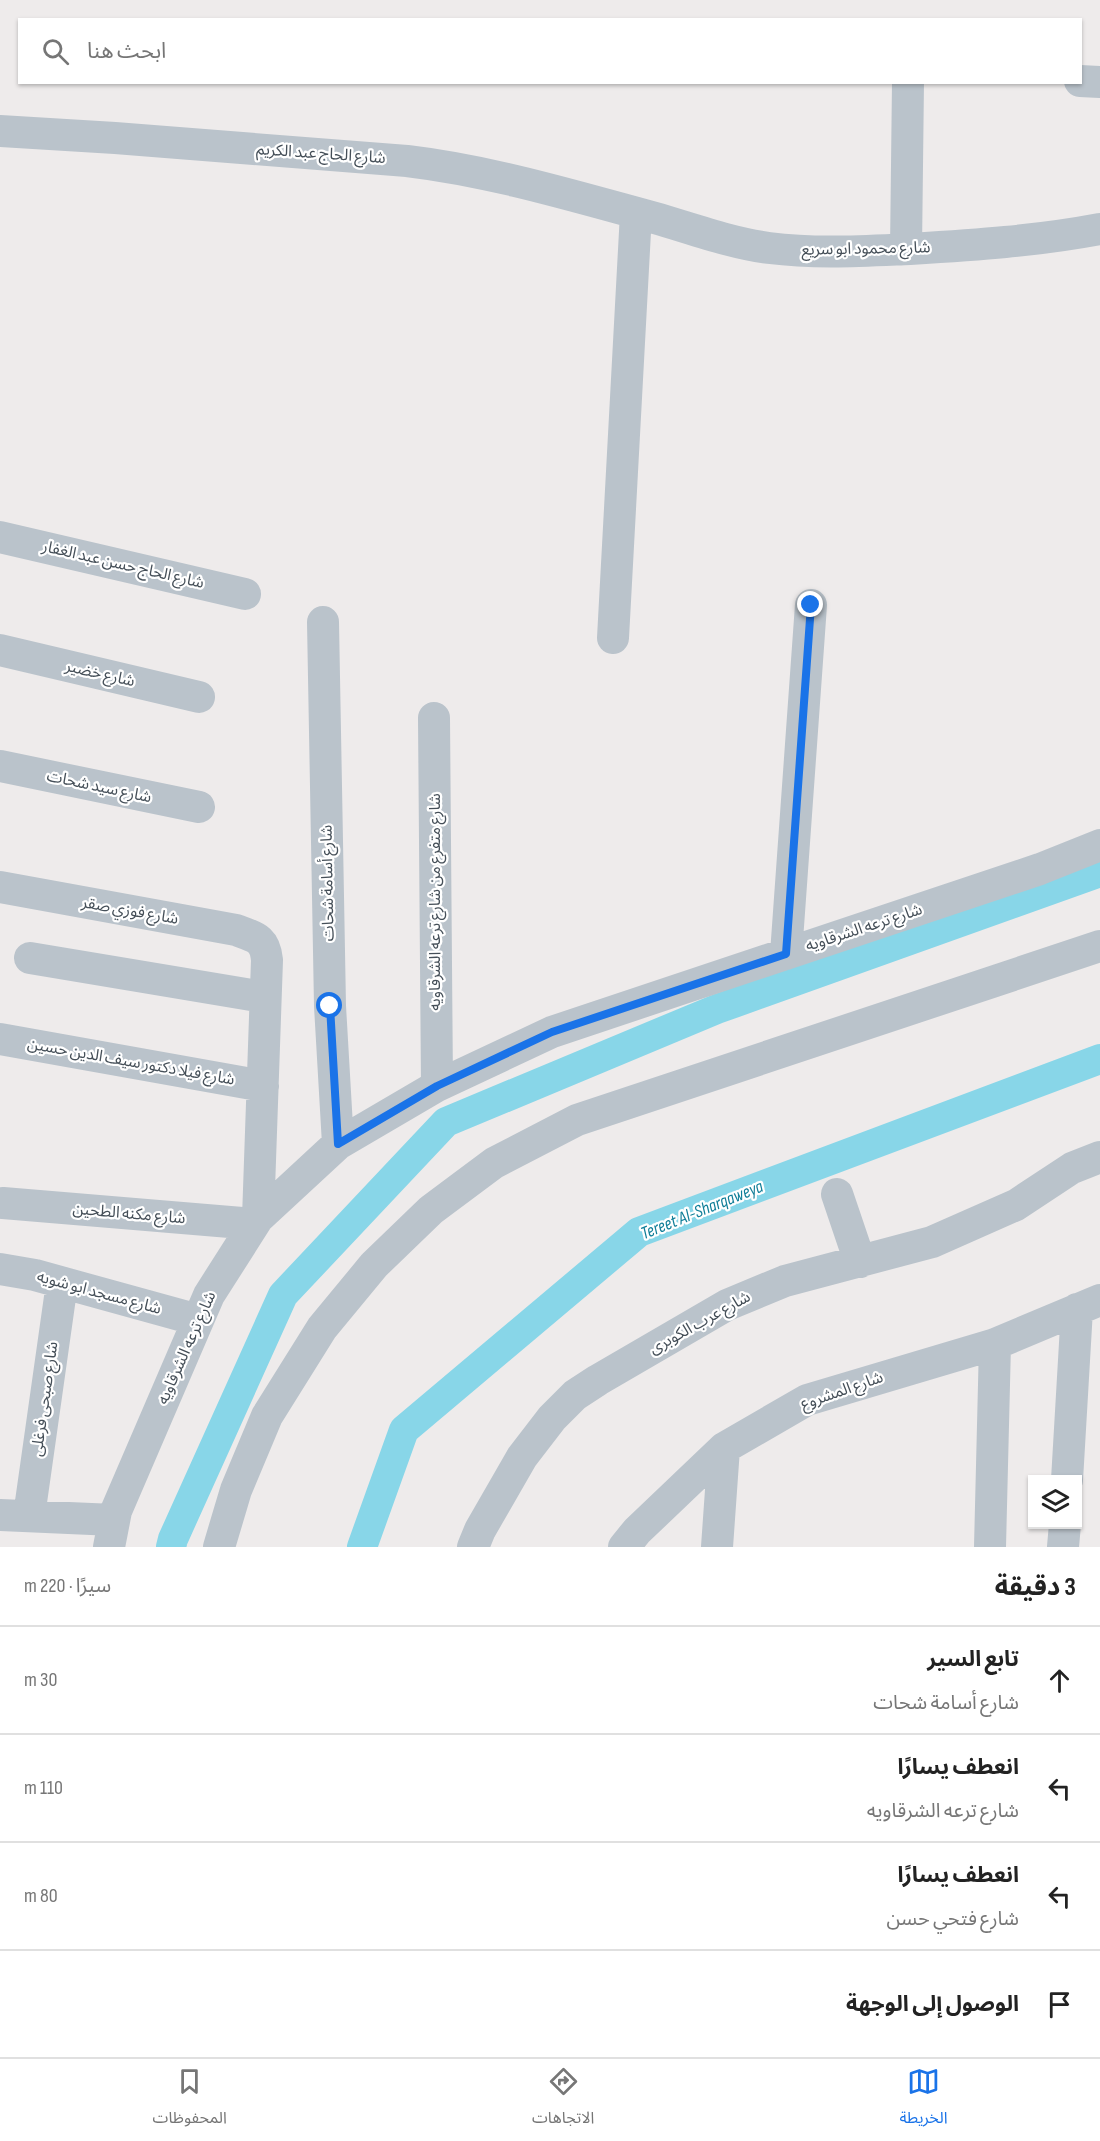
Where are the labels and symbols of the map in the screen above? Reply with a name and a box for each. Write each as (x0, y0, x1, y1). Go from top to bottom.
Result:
street label: شارع الحاج عبد الكريم (256, 140, 386, 170)
street label: شارع محمود ابو سريع (801, 238, 931, 262)
street label: شارع الحاج حسن عبد الغفار (39, 537, 206, 595)
route end (797, 591, 823, 617)
street label: شارع خضير (62, 657, 137, 693)
street label: شارع سيد شحات (44, 767, 153, 809)
street label: شارع متفرع من شارع ترعه الشرقاويه (426, 793, 447, 1011)
street label: شارع أسامة شحات (316, 824, 341, 942)
street label: شارع فوزي صقر (79, 893, 180, 931)
street label: شارع ترعه الشرقاويه (803, 900, 925, 958)
route start (316, 992, 342, 1018)
street label: شارع فيلا دكتور سيف الدين حسين (26, 1034, 236, 1092)
water label: Tereet Al-Sharqaweya (638, 1176, 767, 1244)
street label: شارع مكنه الطحين (72, 1200, 186, 1230)
street label: شارع مسجد ابو شويه (34, 1267, 163, 1321)
street label: شارع عرب الكوبرى (646, 1287, 755, 1360)
street label: شارع ترعه الشرقاويه (154, 1289, 222, 1408)
street label: شارع صبحى فرغلى (28, 1340, 64, 1458)
street label: شارع المشروع (798, 1368, 886, 1416)

